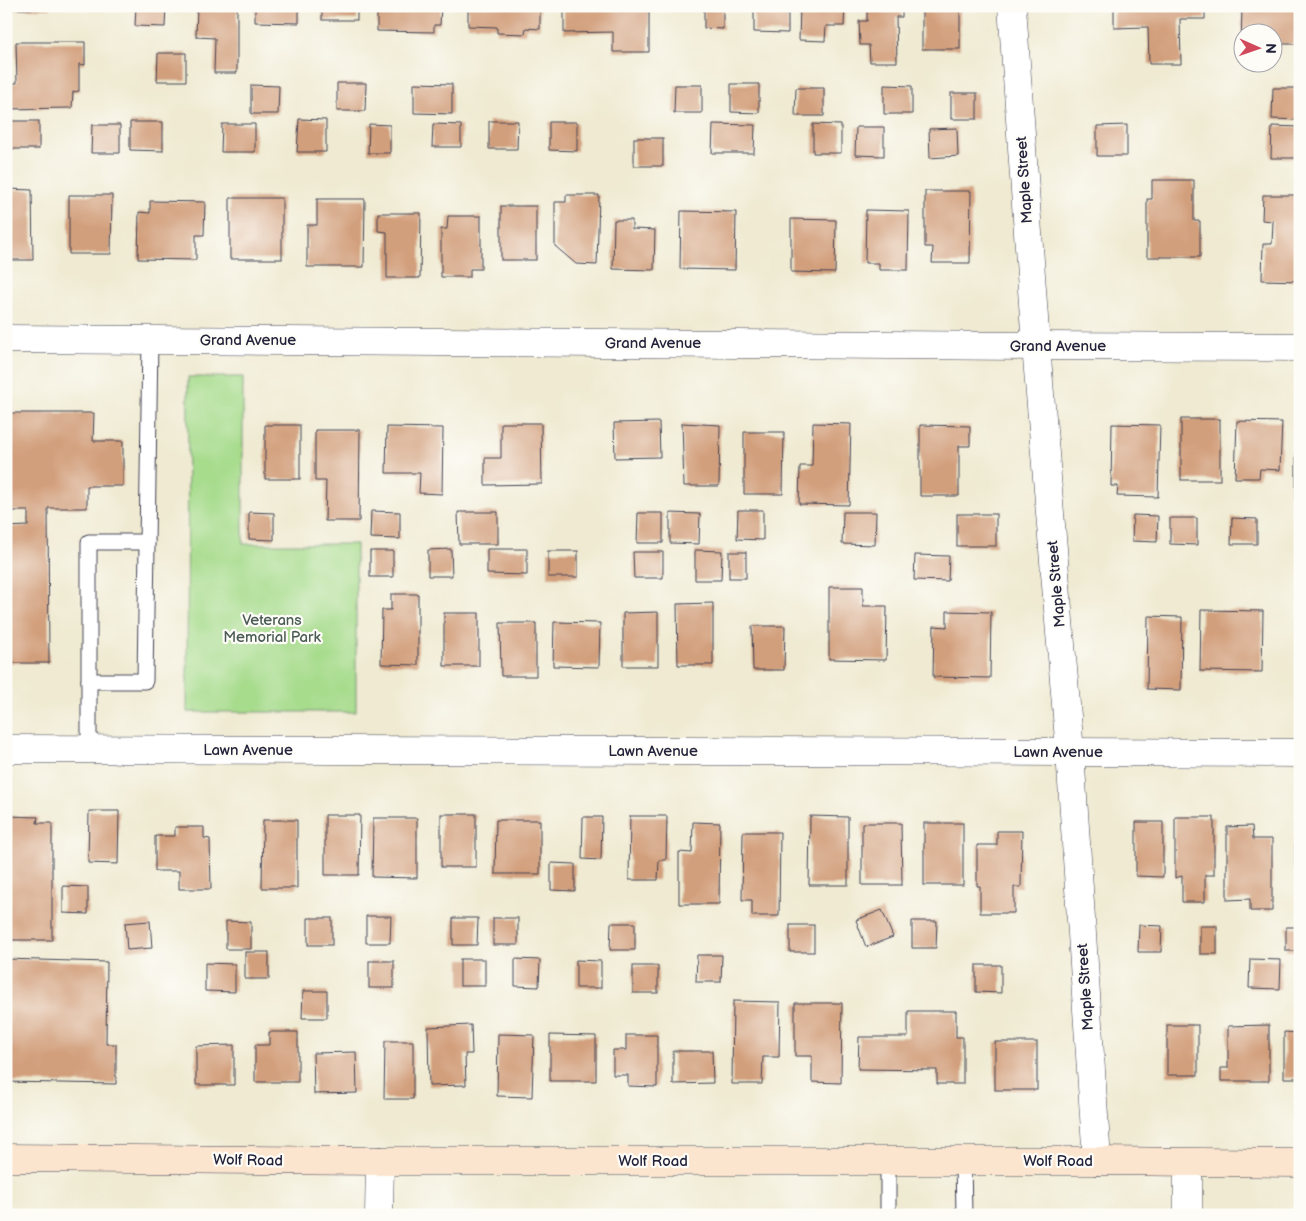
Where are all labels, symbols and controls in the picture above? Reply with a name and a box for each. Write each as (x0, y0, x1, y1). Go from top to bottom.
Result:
north arrow (1234, 22, 1284, 72)
text: N (1262, 43, 1279, 54)
street label: Maple Street (1012, 135, 1037, 224)
street label: Grand Avenue (200, 331, 296, 350)
street label: Grand Avenue (605, 334, 701, 353)
street label: Grand Avenue (1010, 337, 1106, 356)
street label: Maple Street (1043, 539, 1070, 628)
park label: Veterans Memorial Park (223, 611, 321, 647)
street label: Lawn Avenue (203, 741, 293, 760)
street label: Lawn Avenue (608, 742, 698, 761)
street label: Lawn Avenue (1013, 743, 1103, 762)
street label: Maple Street (1073, 942, 1098, 1031)
street label: Wolf Road (213, 1150, 283, 1171)
street label: Wolf Road (618, 1152, 688, 1171)
street label: Wolf Road (1023, 1152, 1093, 1171)

